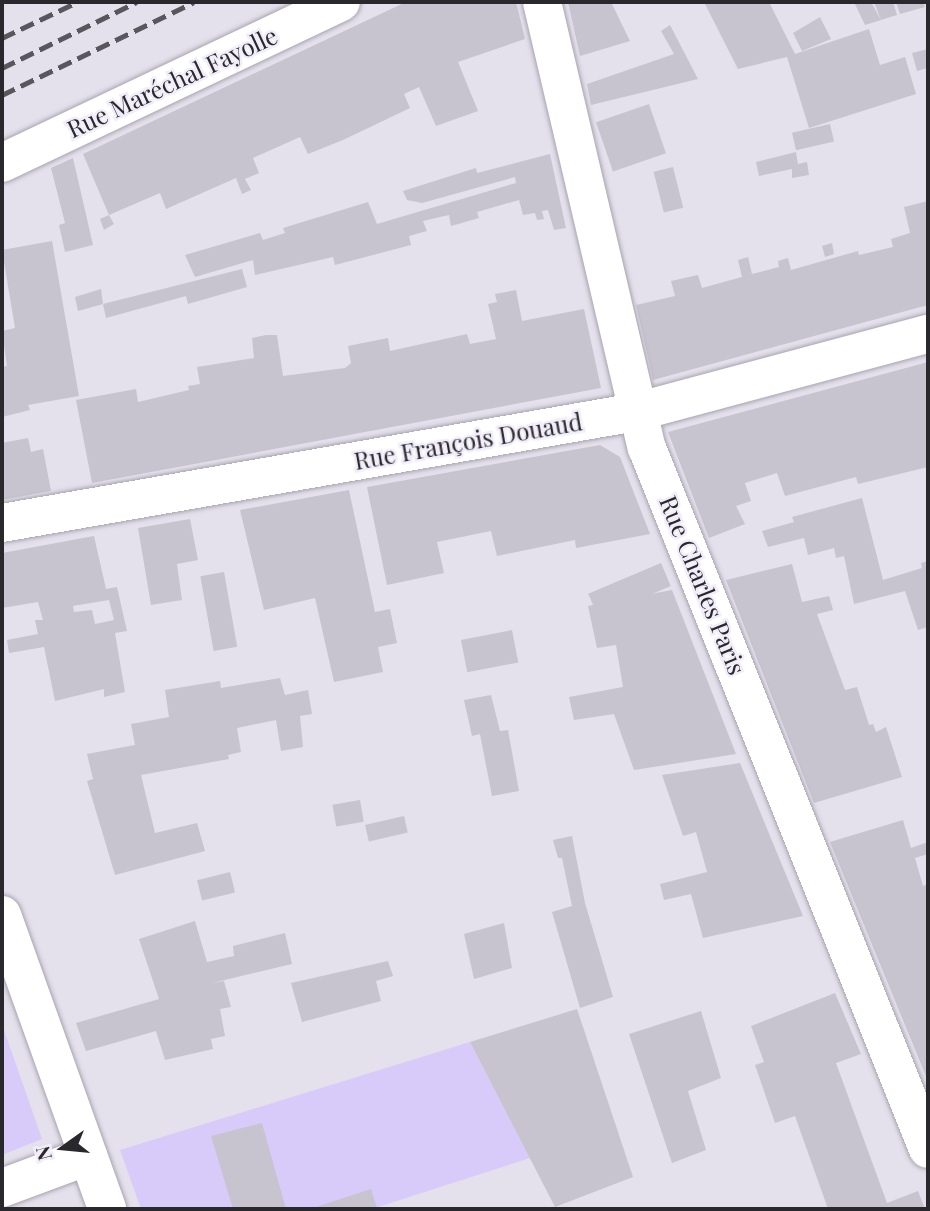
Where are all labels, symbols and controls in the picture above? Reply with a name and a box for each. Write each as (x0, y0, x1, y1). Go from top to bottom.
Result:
street label: Rue Maréchal Fayolle (62, 21, 282, 143)
street label: Rue François Douaud (352, 407, 584, 475)
street label: Rue Charles Paris (654, 491, 752, 679)
north arrow (28, 1113, 98, 1183)
text: N (28, 1143, 57, 1163)

